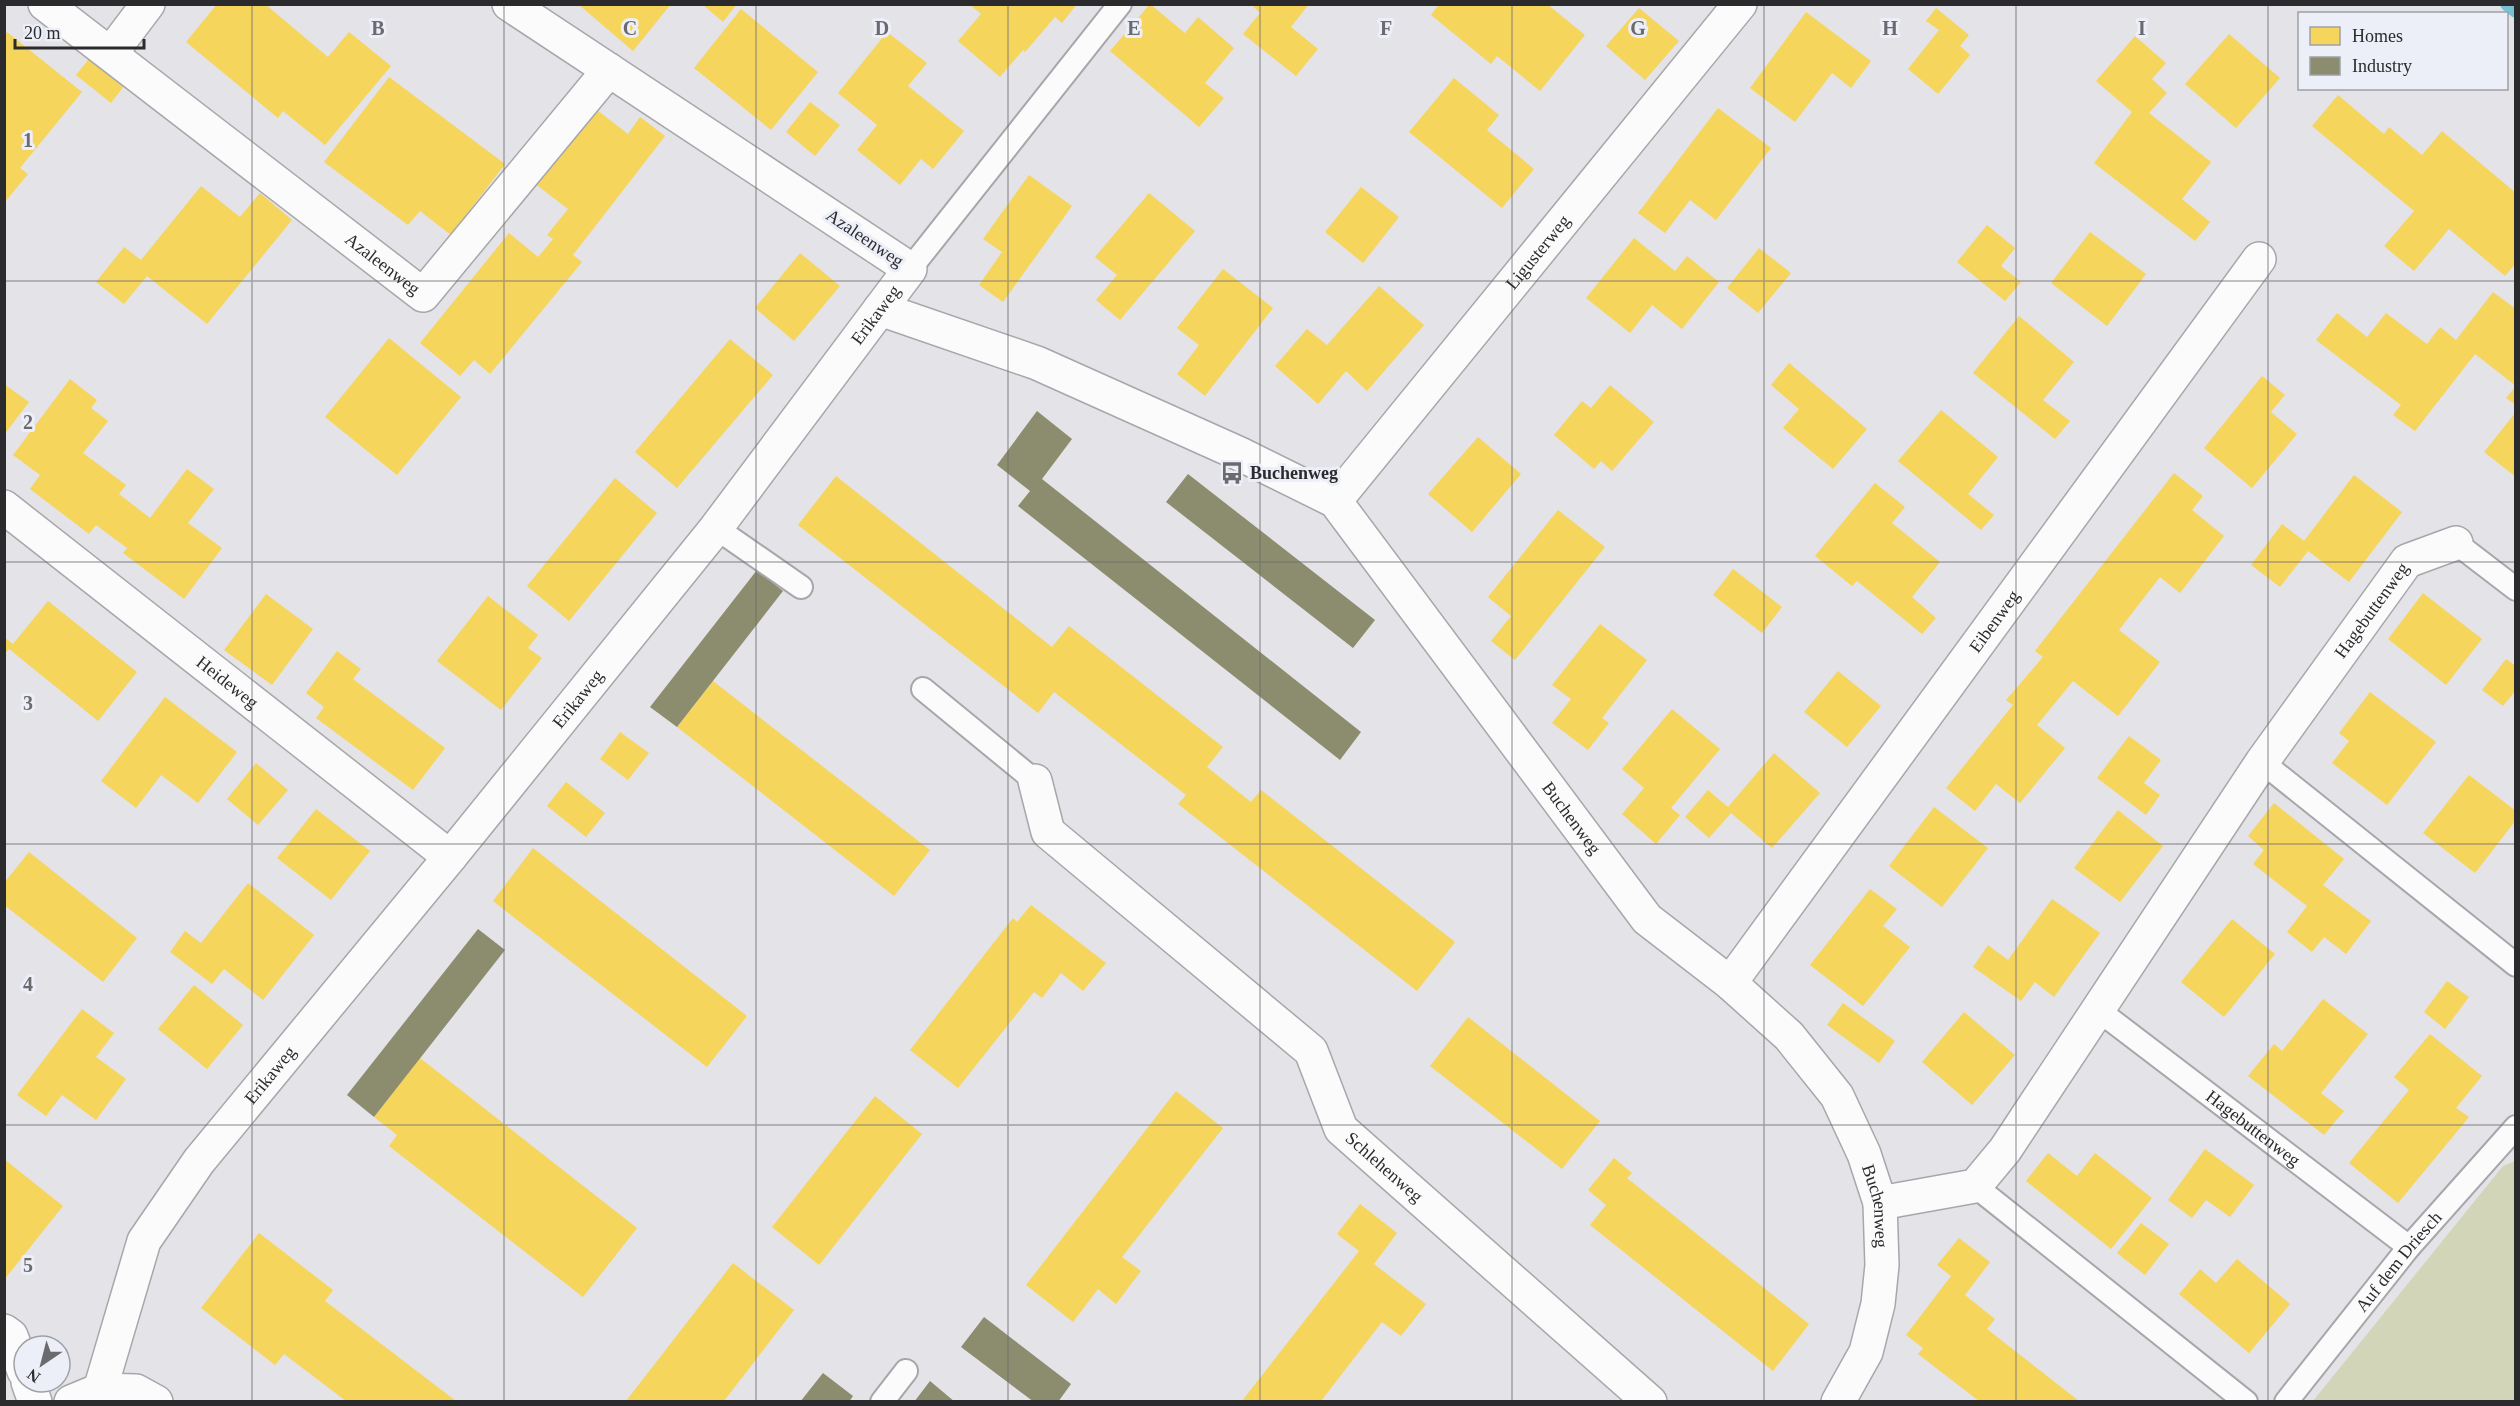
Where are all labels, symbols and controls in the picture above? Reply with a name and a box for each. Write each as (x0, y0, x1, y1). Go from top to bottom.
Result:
scale bar (15, 12, 144, 50)
legend (2298, 12, 2508, 90)
text: B (371, 17, 385, 39)
text: C (623, 17, 637, 39)
text: D (875, 17, 889, 39)
text: E (1127, 17, 1141, 39)
text: F (1380, 17, 1392, 39)
text: G (1630, 17, 1646, 39)
text: H (1882, 17, 1898, 39)
text: I (2138, 17, 2146, 39)
text: 20 m (24, 23, 61, 43)
text: Homes (2352, 26, 2403, 46)
text: Industry (2352, 56, 2412, 76)
text: 1 (23, 129, 33, 151)
street label: Azaleenweg (823, 205, 907, 271)
street label: Ligusterweg (1502, 211, 1574, 293)
street label: Azaleenweg (341, 229, 424, 299)
street label: Erikaweg (847, 281, 904, 349)
text: 2 (23, 411, 33, 433)
bus stop icon: Buchenweg (1219, 460, 1245, 486)
place label: Buchenweg (1250, 463, 1338, 483)
street label: Hagebuttenweg (2330, 558, 2413, 662)
street label: Eibenweg (1965, 586, 2024, 656)
street label: Heideweg (193, 652, 262, 713)
street label: Erikaweg (548, 666, 607, 732)
text: 3 (23, 692, 33, 714)
street label: Buchenweg (1538, 778, 1605, 858)
text: 4 (23, 973, 33, 995)
street label: Erikaweg (240, 1042, 300, 1108)
street label: Hagebuttenweg (2202, 1086, 2304, 1170)
street label: Schlehenweg (1342, 1128, 1427, 1206)
street label: Buchenweg (1858, 1162, 1891, 1248)
street label: Auf dem Driesch (2352, 1207, 2446, 1316)
text: 5 (23, 1254, 33, 1276)
north arrow (12, 1334, 72, 1394)
text: N (24, 1365, 43, 1386)

